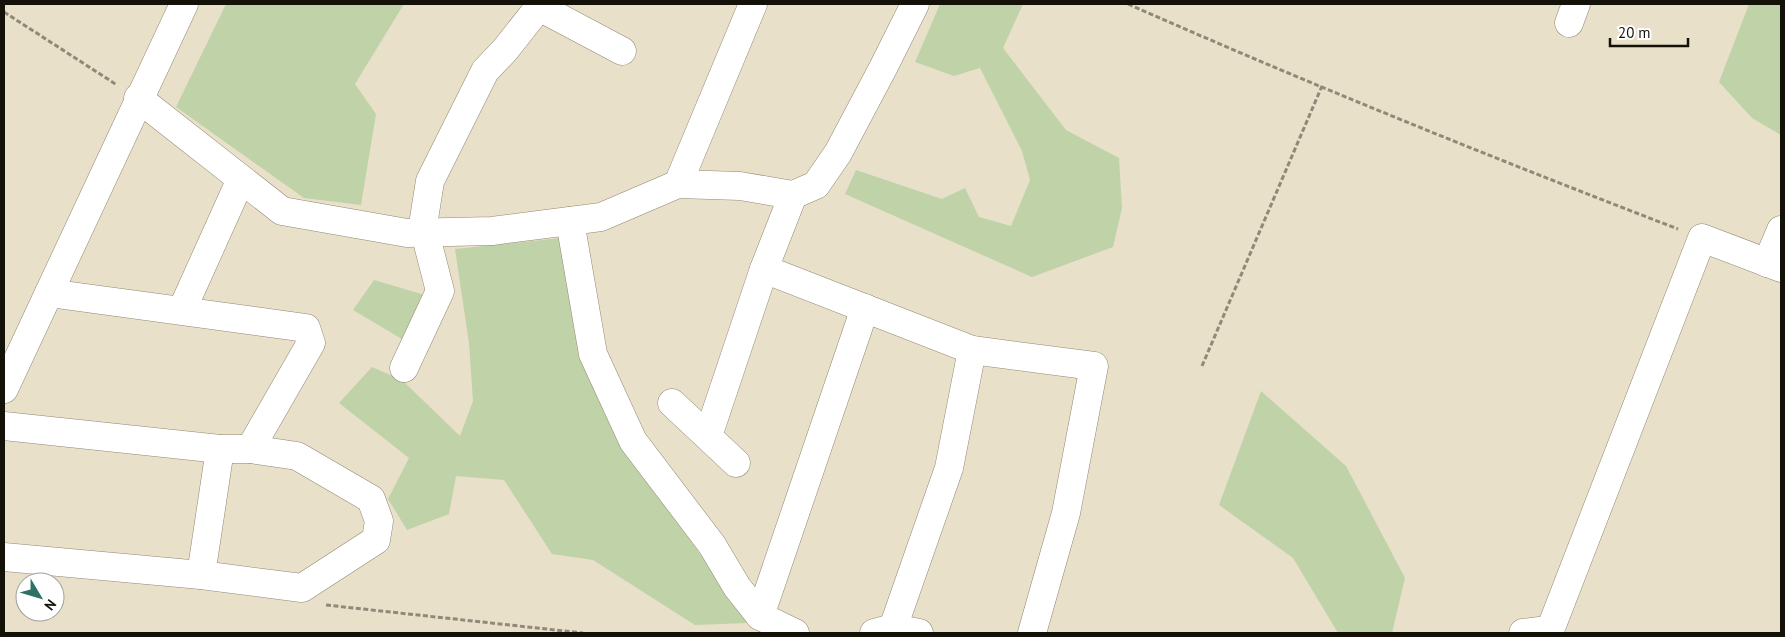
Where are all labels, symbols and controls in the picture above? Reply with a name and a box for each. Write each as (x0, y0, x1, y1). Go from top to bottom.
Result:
scale bar (1610, 15, 1688, 47)
text: 20 m (1618, 23, 1651, 42)
north arrow (15, 572, 65, 622)
text: N (40, 596, 60, 614)

